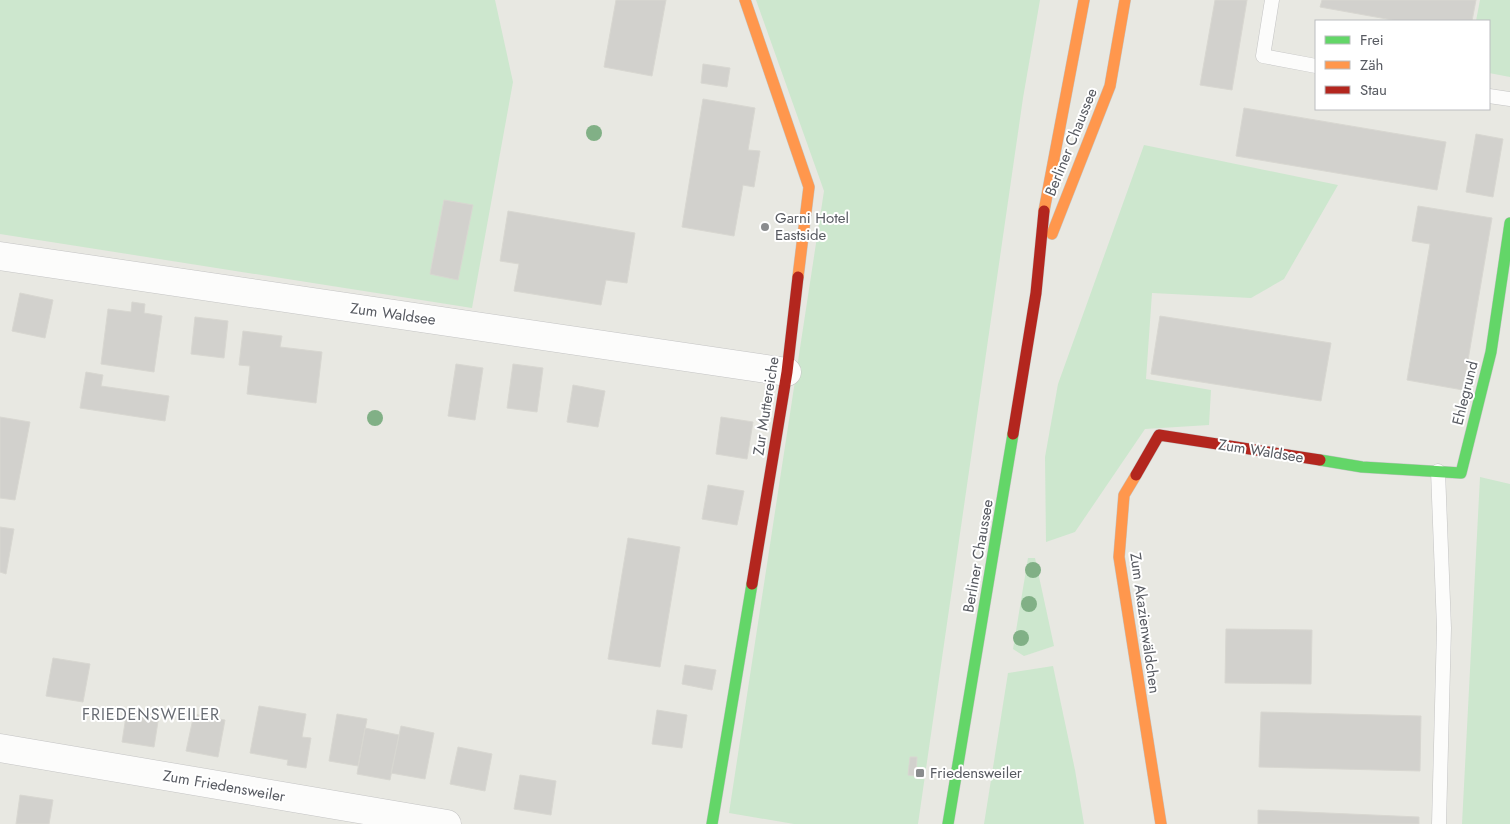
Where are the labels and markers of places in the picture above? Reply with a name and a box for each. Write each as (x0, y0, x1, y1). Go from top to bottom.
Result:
place label: Garni Hotel Eastside (775, 207, 849, 246)
marker: Garni Hotel Eastside (759, 221, 771, 233)
place label: Friedensweiler (930, 762, 1023, 784)
marker: Friedensweiler (914, 767, 926, 779)

